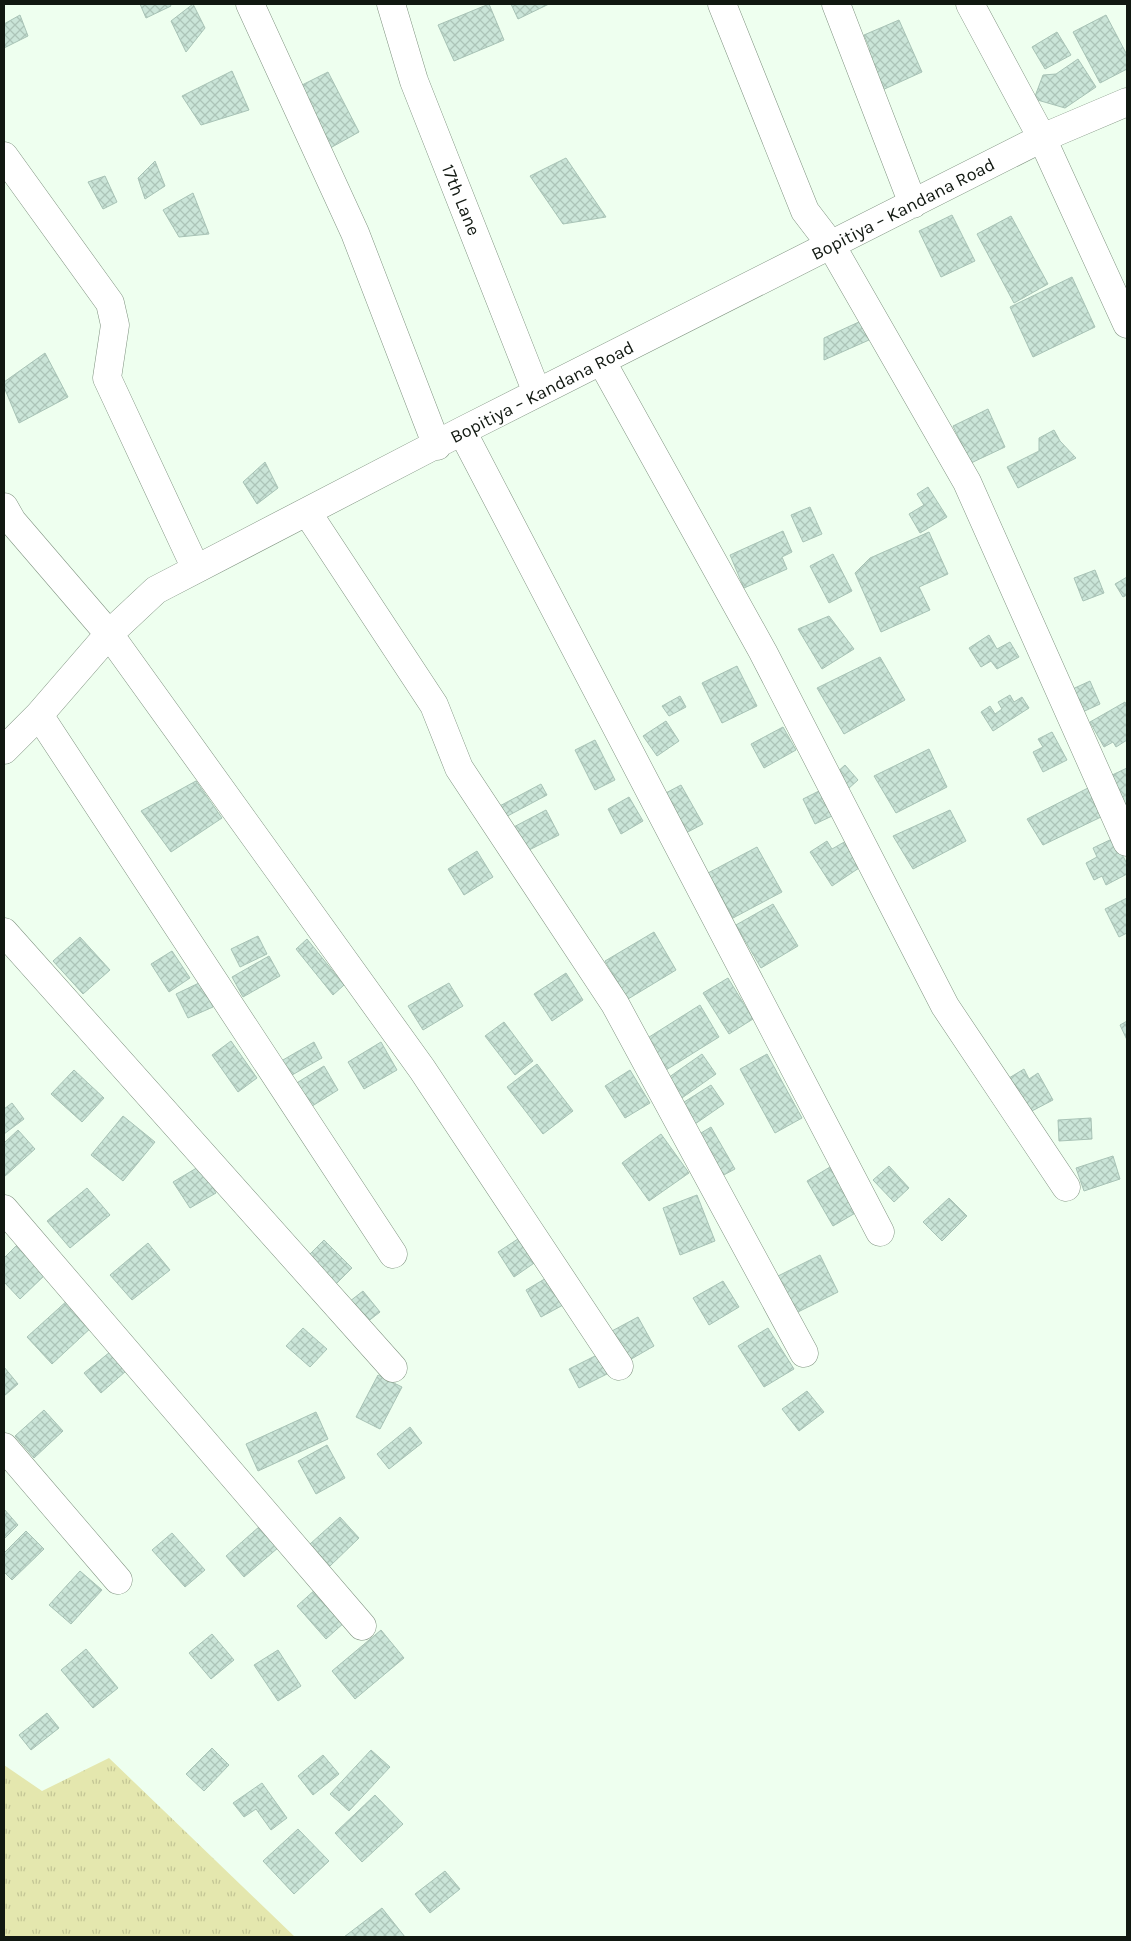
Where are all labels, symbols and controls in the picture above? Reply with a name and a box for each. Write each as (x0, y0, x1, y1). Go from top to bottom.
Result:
street label: Bopitiya – Kandana Road (807, 153, 999, 265)
street label: 17th Lane (437, 161, 485, 239)
street label: Bopitiya – Kandana Road (446, 336, 638, 448)

